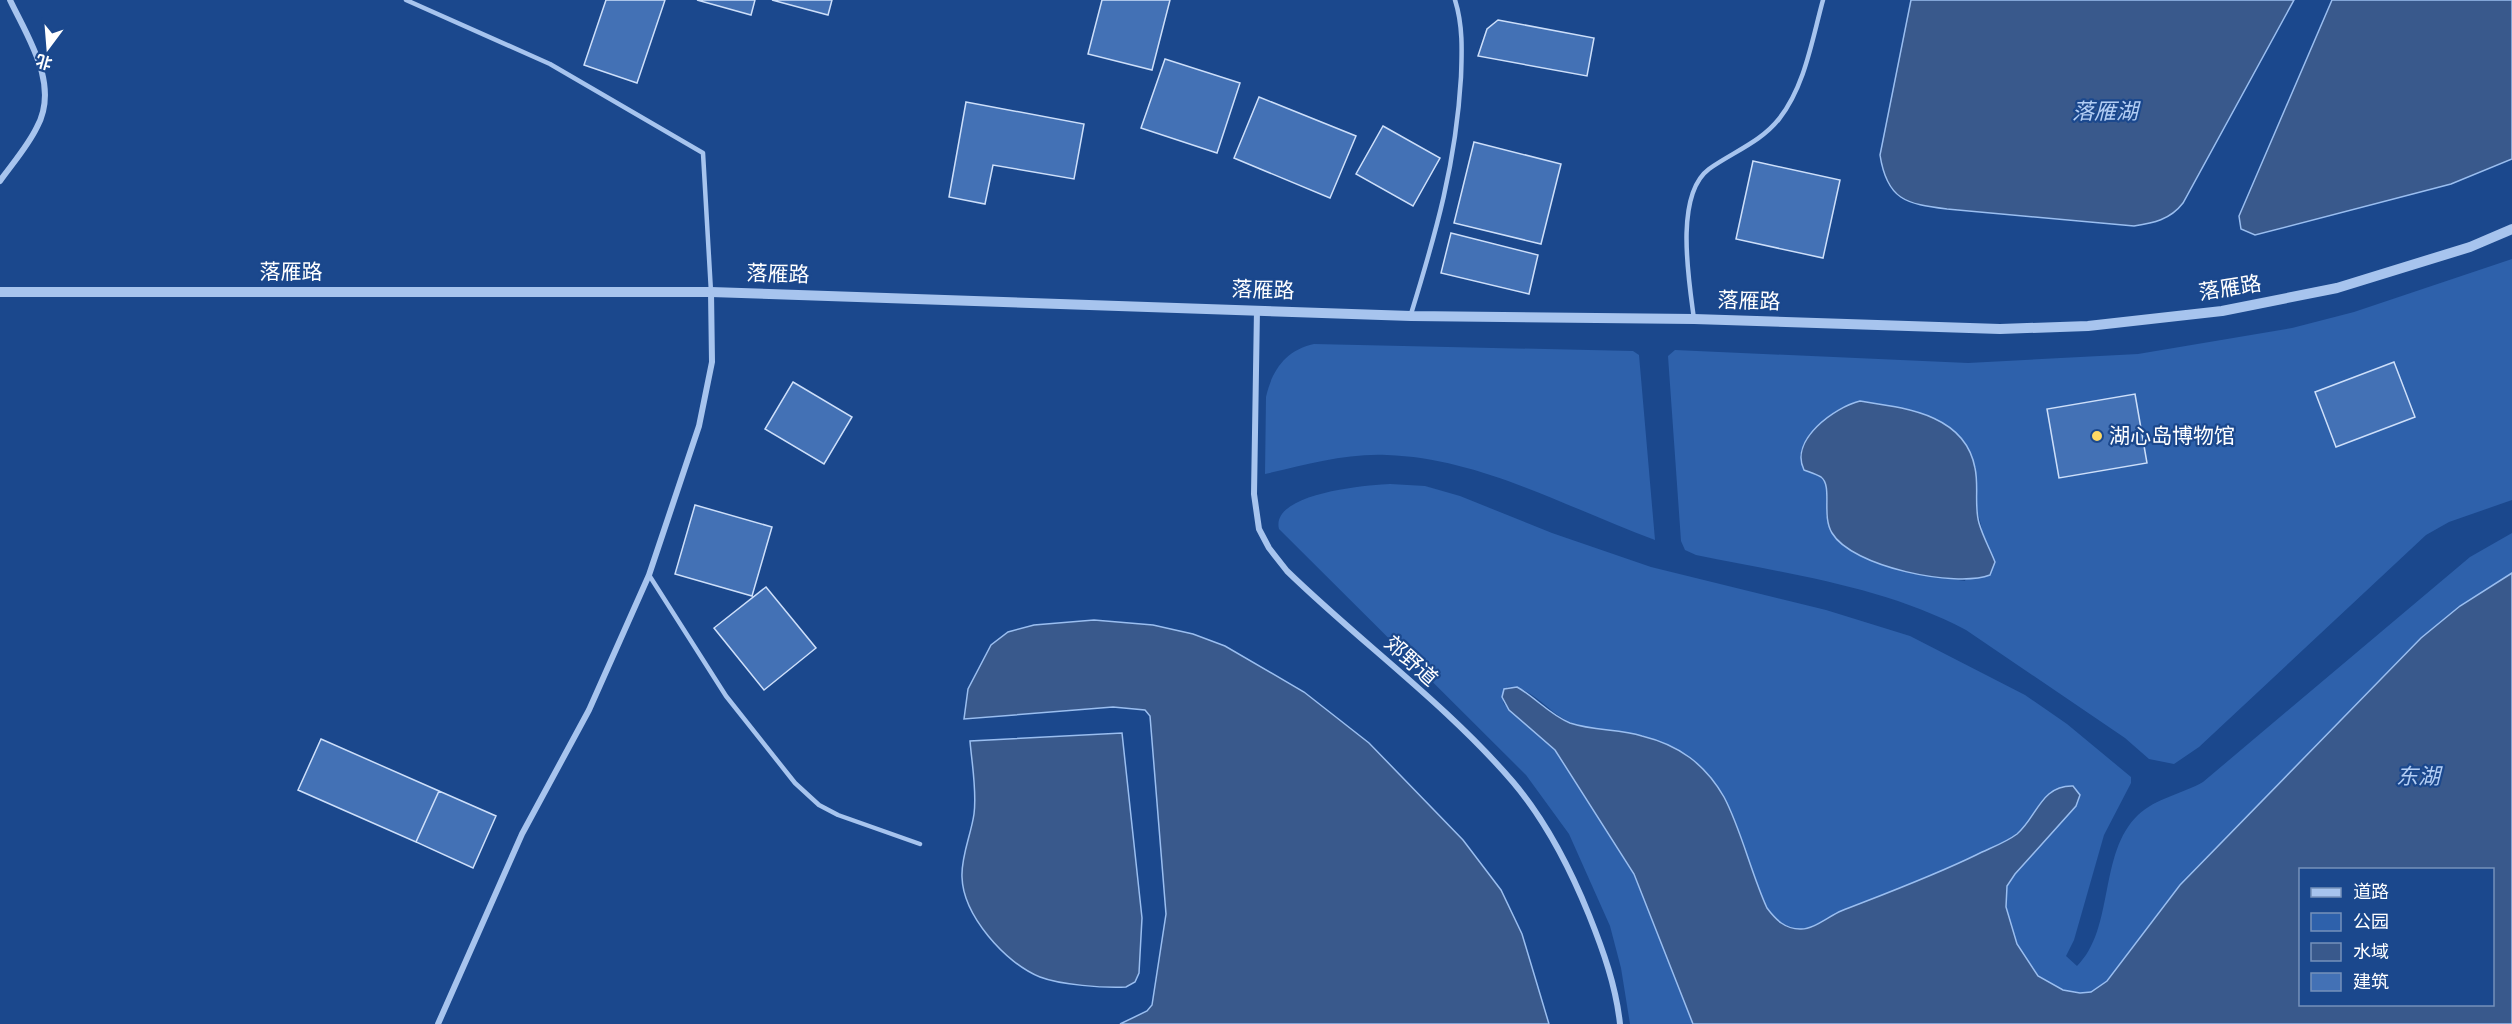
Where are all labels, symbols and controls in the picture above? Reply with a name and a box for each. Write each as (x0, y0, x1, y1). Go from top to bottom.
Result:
north arrow (18, 18, 78, 78)
text: 北 (34, 50, 55, 73)
water label: 落雁湖 (2072, 98, 2141, 125)
street label: 落雁路 (260, 259, 323, 285)
street label: 落雁路 (746, 260, 810, 288)
street label: 落雁路 (2197, 270, 2263, 306)
street label: 落雁路 (1231, 276, 1295, 304)
street label: 落雁路 (1717, 287, 1781, 315)
place label: 湖心岛博物馆 (2109, 423, 2235, 449)
marker: 湖心岛博物馆 (2090, 429, 2104, 443)
street label: 郊野道 (1379, 630, 1443, 692)
water label: 东湖 (2396, 763, 2443, 790)
legend (2299, 868, 2494, 1006)
text: 道路 (2353, 881, 2389, 903)
text: 公园 (2353, 911, 2389, 933)
text: 水域 (2353, 941, 2389, 963)
text: 建筑 (2353, 971, 2389, 993)

